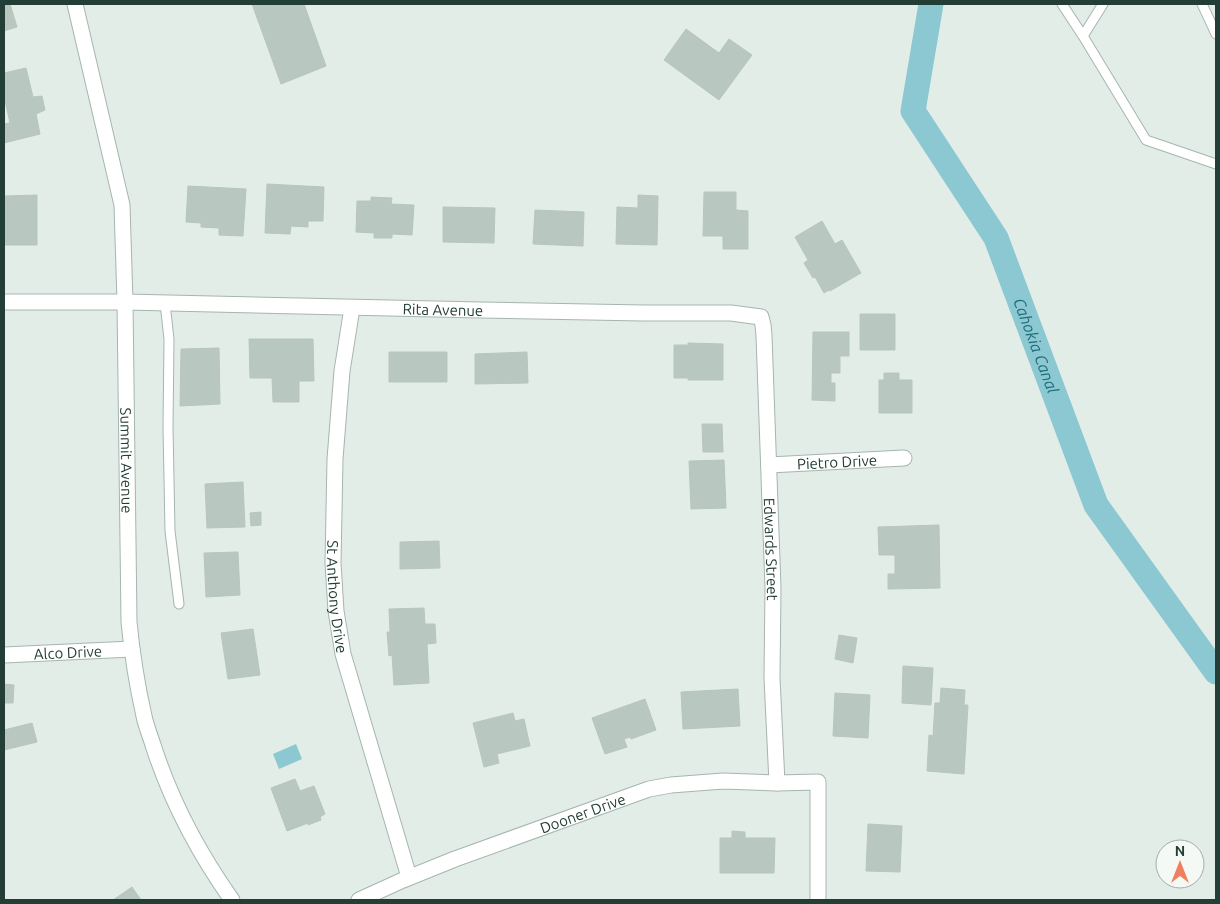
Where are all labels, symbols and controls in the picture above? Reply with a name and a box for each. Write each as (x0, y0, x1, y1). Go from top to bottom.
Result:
water label: Cahokia Canal (1010, 295, 1063, 396)
street label: Rita Avenue (402, 300, 483, 319)
street label: Summit Avenue (118, 407, 136, 514)
street label: Pietro Drive (796, 451, 877, 472)
street label: Edwards Street (761, 498, 782, 601)
street label: St Anthony Drive (324, 540, 351, 654)
street label: Alco Drive (33, 642, 102, 662)
street label: Dooner Drive (538, 790, 628, 836)
north arrow (1155, 839, 1205, 889)
text: N (1175, 843, 1185, 859)

